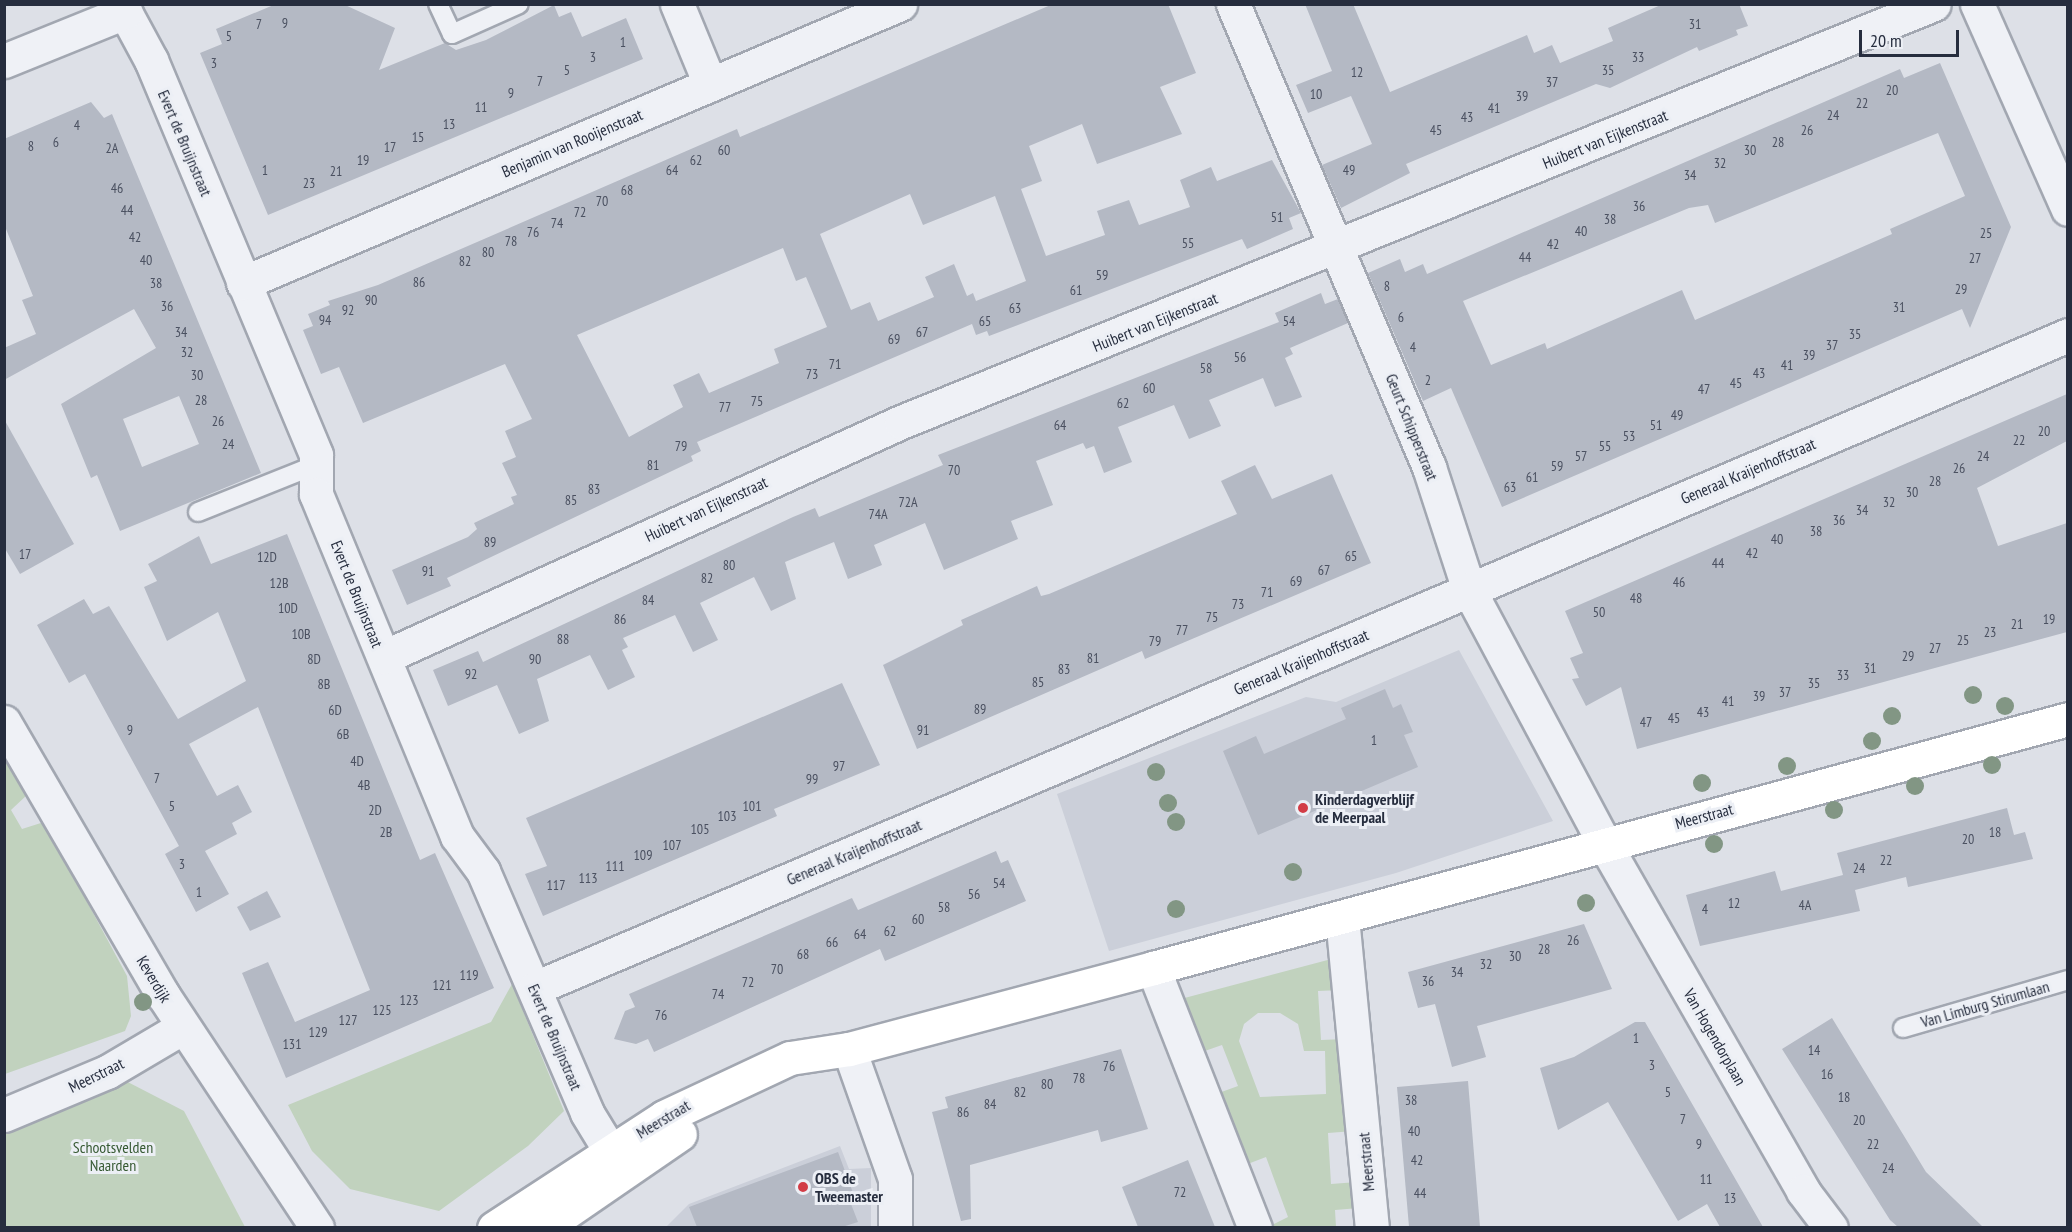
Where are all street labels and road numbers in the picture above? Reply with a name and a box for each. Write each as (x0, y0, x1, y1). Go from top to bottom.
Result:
street label: Evert de Bruijnstraat (154, 87, 216, 199)
street label: Benjamin van Rooijenstraat (499, 105, 645, 181)
street label: Huibert van Eijkenstraat (1540, 105, 1670, 173)
street label: Huibert van Eijkenstraat (1090, 288, 1220, 356)
street label: Geurt Schipperstraat (1382, 371, 1442, 483)
street label: Generaal Kraijenhoffstraat (1678, 434, 1818, 508)
street label: Huibert van Eijkenstraat (642, 472, 770, 546)
street label: Evert de Bruijnstraat (327, 538, 387, 650)
street label: Generaal Kraijenhoffstraat (1231, 625, 1371, 699)
street label: Meerstraat (1673, 799, 1735, 833)
street label: Generaal Kraijenhoffstraat (784, 815, 924, 889)
street label: Keverdijk (133, 952, 175, 1006)
street label: Van Limburg Stirumlaan (1919, 976, 2051, 1032)
street label: Evert de Bruijnstraat (524, 981, 586, 1093)
street label: Van Hogendorplaan (1680, 985, 1750, 1089)
street label: Meerstraat (65, 1053, 127, 1097)
street label: Meerstraat (633, 1096, 693, 1142)
street label: Meerstraat (1354, 1132, 1378, 1192)

